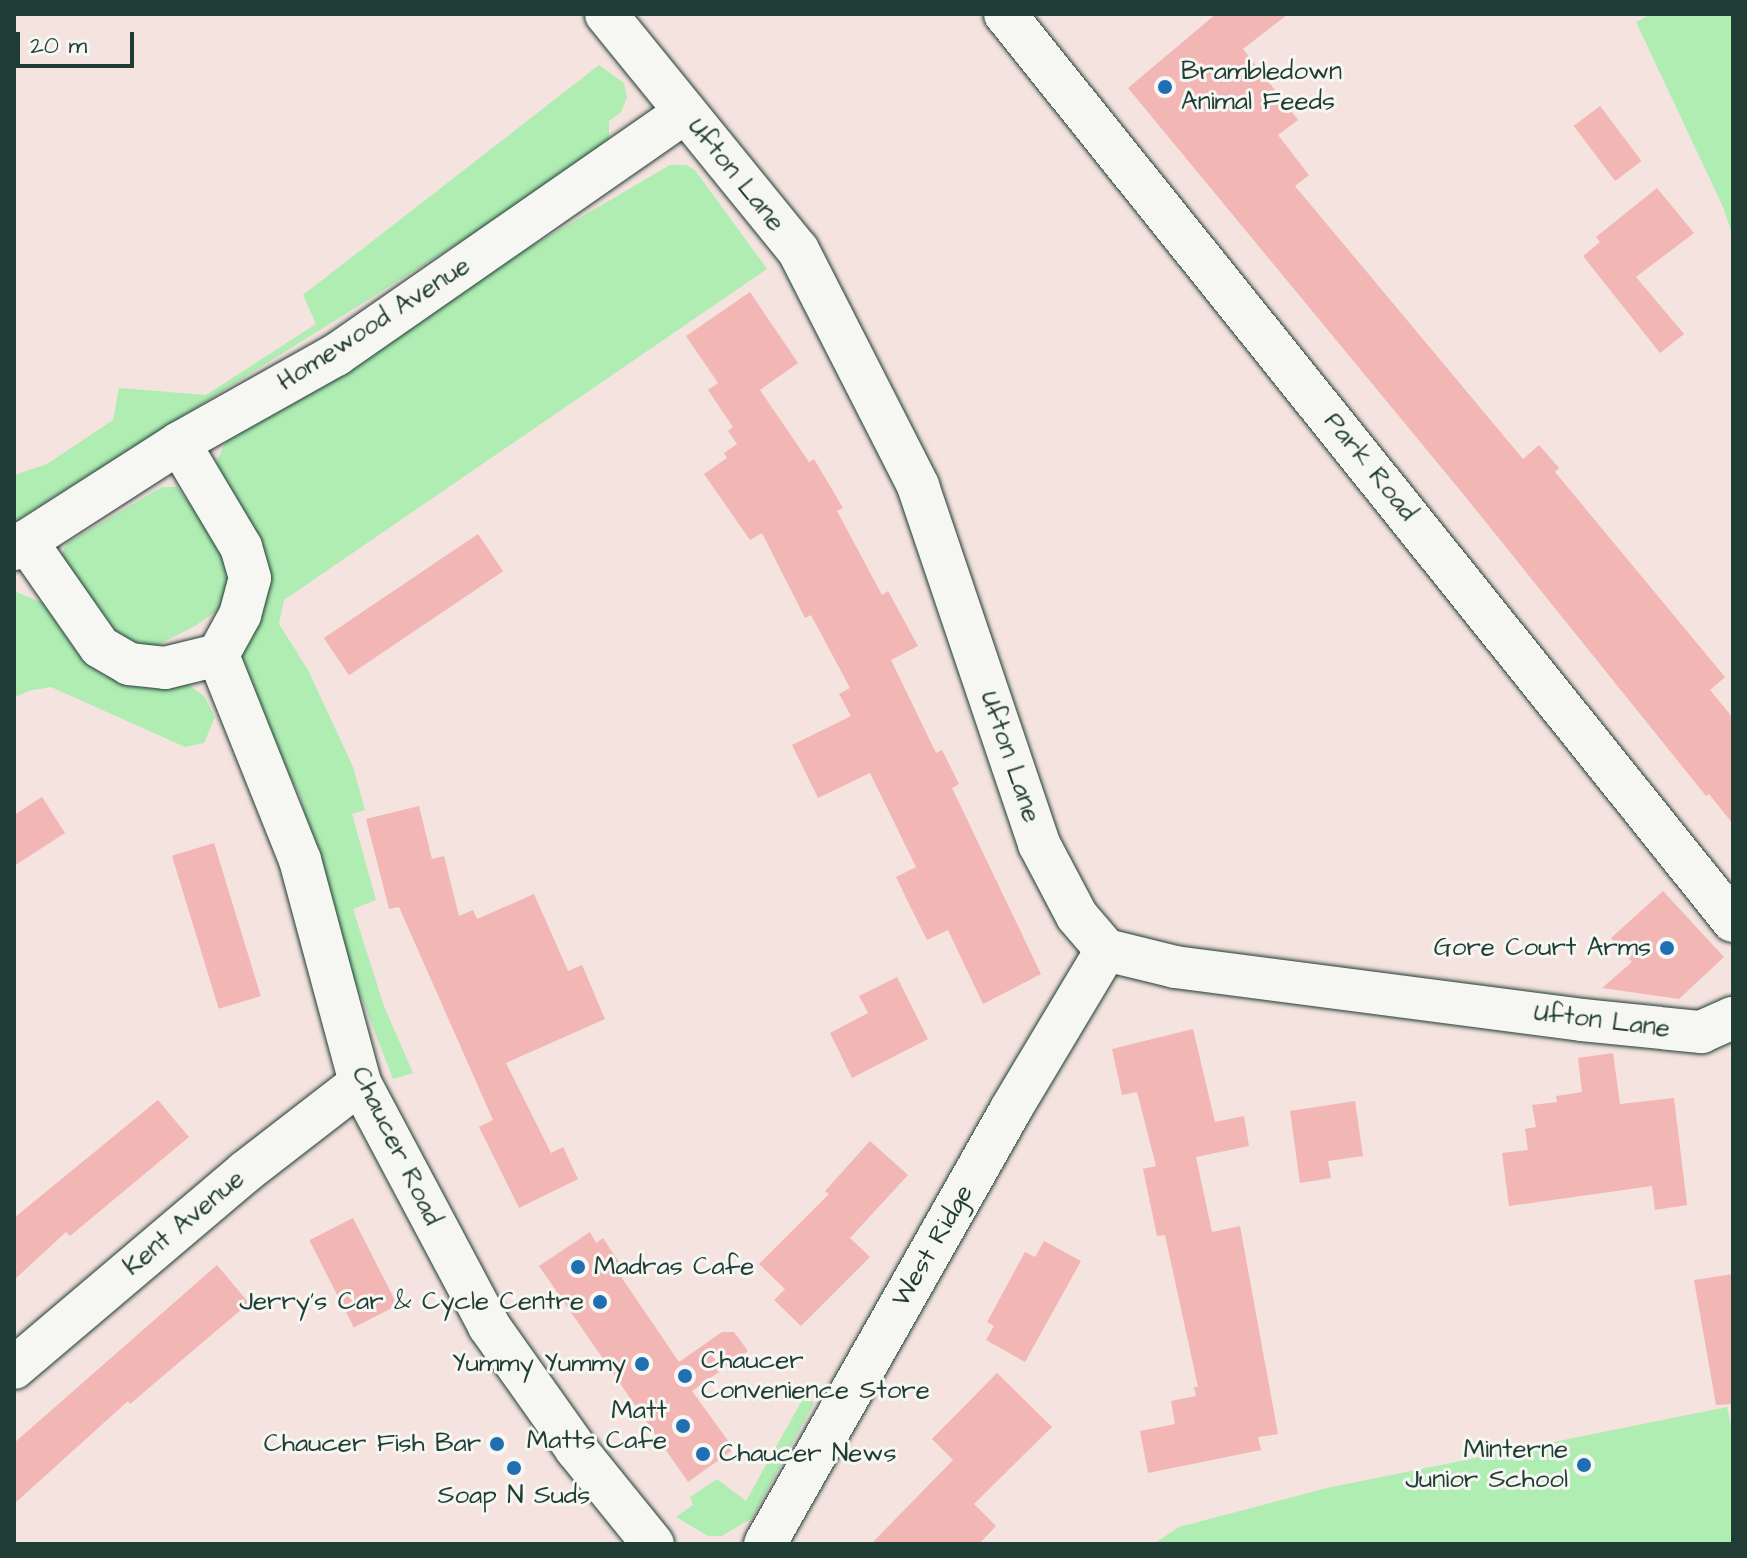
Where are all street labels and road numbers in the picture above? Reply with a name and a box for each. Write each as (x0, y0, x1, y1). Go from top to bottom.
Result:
street label: Ufton Lane (681, 112, 791, 238)
street label: Homewood Avenue (272, 250, 476, 398)
street label: Park Road (1317, 407, 1423, 527)
street label: Ufton Lane (973, 687, 1047, 827)
street label: Ufton Lane (1532, 997, 1672, 1045)
street label: Chaucer Road (344, 1062, 448, 1230)
street label: Kent Avenue (117, 1163, 251, 1283)
street label: West Ridge (886, 1179, 980, 1313)

